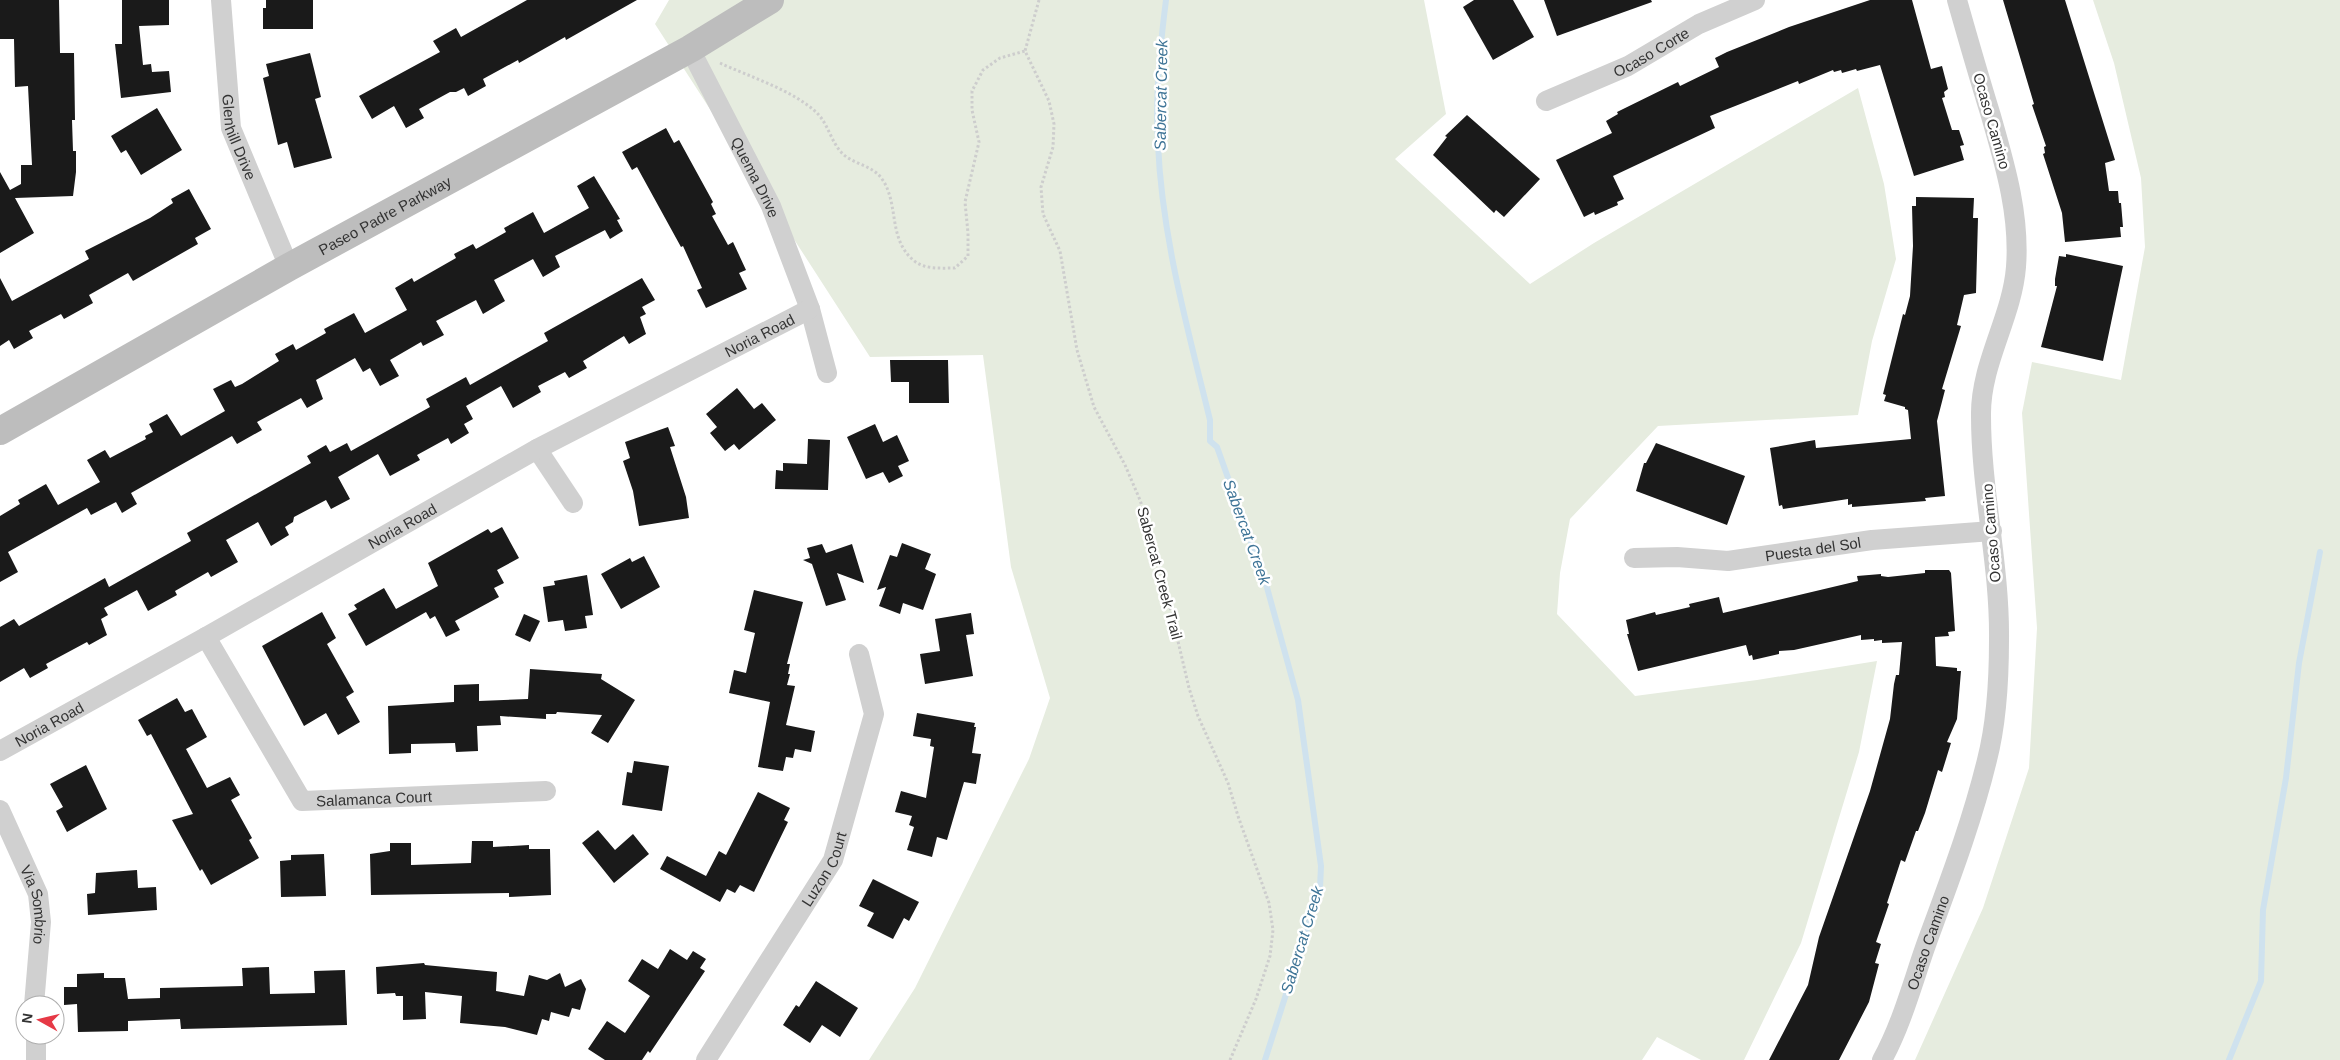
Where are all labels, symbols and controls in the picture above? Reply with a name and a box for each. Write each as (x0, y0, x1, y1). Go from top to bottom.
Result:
street label: Ocaso Corte (1611, 24, 1692, 80)
water label: Sabercat Creek (1152, 38, 1170, 151)
street label: Ocaso Camino (1970, 71, 2014, 171)
street label: Glenhill Drive (220, 93, 260, 182)
street label: Quema Drive (728, 134, 783, 220)
street label: Paseo Padre Parkway (315, 172, 454, 258)
street label: Noria Road (722, 310, 797, 360)
water label: Sabercat Creek (1220, 477, 1274, 588)
street label: Ocaso Camino (1978, 483, 2004, 583)
street label: Noria Road (365, 499, 439, 552)
street label: Sabercat Creek Trail (1134, 505, 1186, 641)
street label: Puesta del Sol (1764, 533, 1862, 564)
street label: Noria Road (12, 698, 86, 750)
street label: Salamanca Court (316, 787, 433, 809)
street label: Luzon Court (798, 829, 849, 909)
street label: Via Sombrio (18, 862, 50, 945)
water label: Sabercat Creek (1278, 883, 1327, 996)
street label: Ocaso Camino (1903, 893, 1952, 992)
north arrow (15, 995, 65, 1045)
text: N (18, 1012, 36, 1024)

